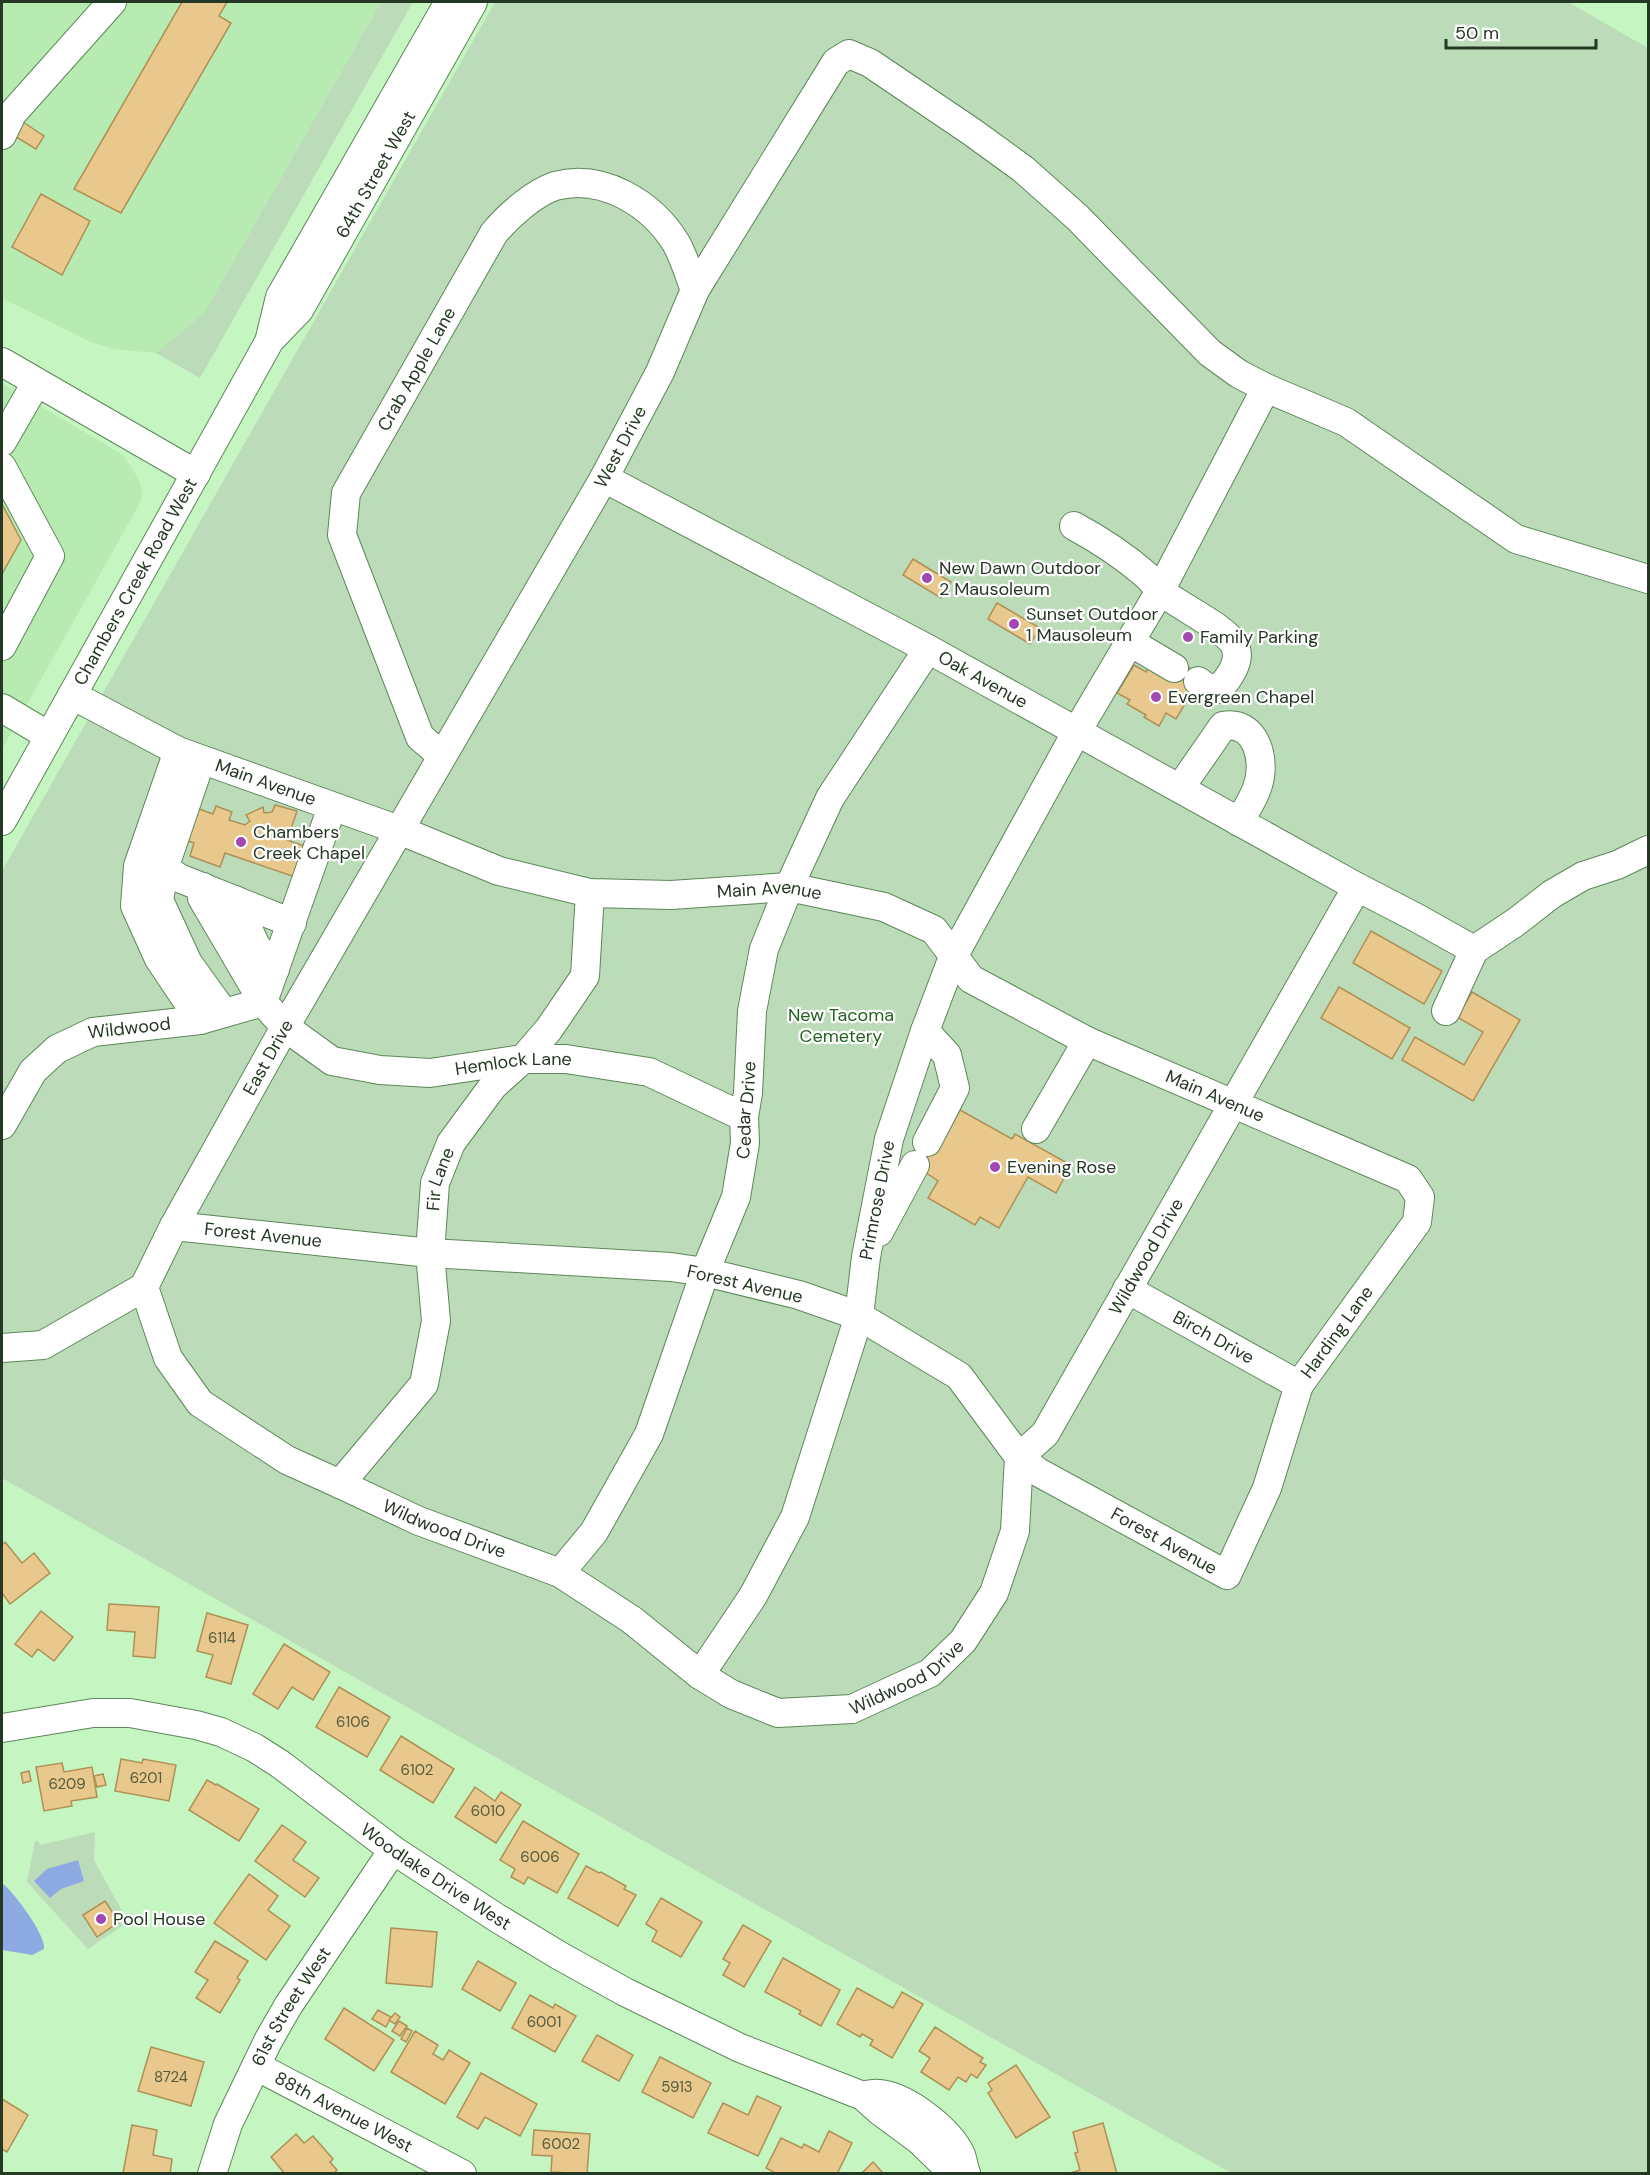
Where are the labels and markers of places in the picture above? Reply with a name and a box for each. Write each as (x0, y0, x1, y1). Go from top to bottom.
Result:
place label: New Dawn Outdoor 2 Mausoleum (939, 556, 1101, 601)
marker: New Dawn Outdoor 2 Mausoleum (920, 571, 934, 585)
place label: Sunset Outdoor 1 Mausoleum (1026, 602, 1159, 647)
marker: Sunset Outdoor 1 Mausoleum (1007, 617, 1021, 631)
place label: Family Parking (1200, 625, 1318, 649)
marker: Family Parking (1181, 630, 1195, 644)
place label: Evergreen Chapel (1168, 685, 1314, 709)
marker: Evergreen Chapel (1149, 690, 1163, 704)
place label: Chambers Creek Chapel (253, 820, 365, 865)
marker: Chambers Creek Chapel (234, 835, 248, 849)
place label: Evening Rose (1007, 1155, 1116, 1179)
marker: Evening Rose (988, 1160, 1002, 1174)
place label: Pool House (113, 1907, 206, 1931)
marker: Pool House (94, 1912, 108, 1926)

